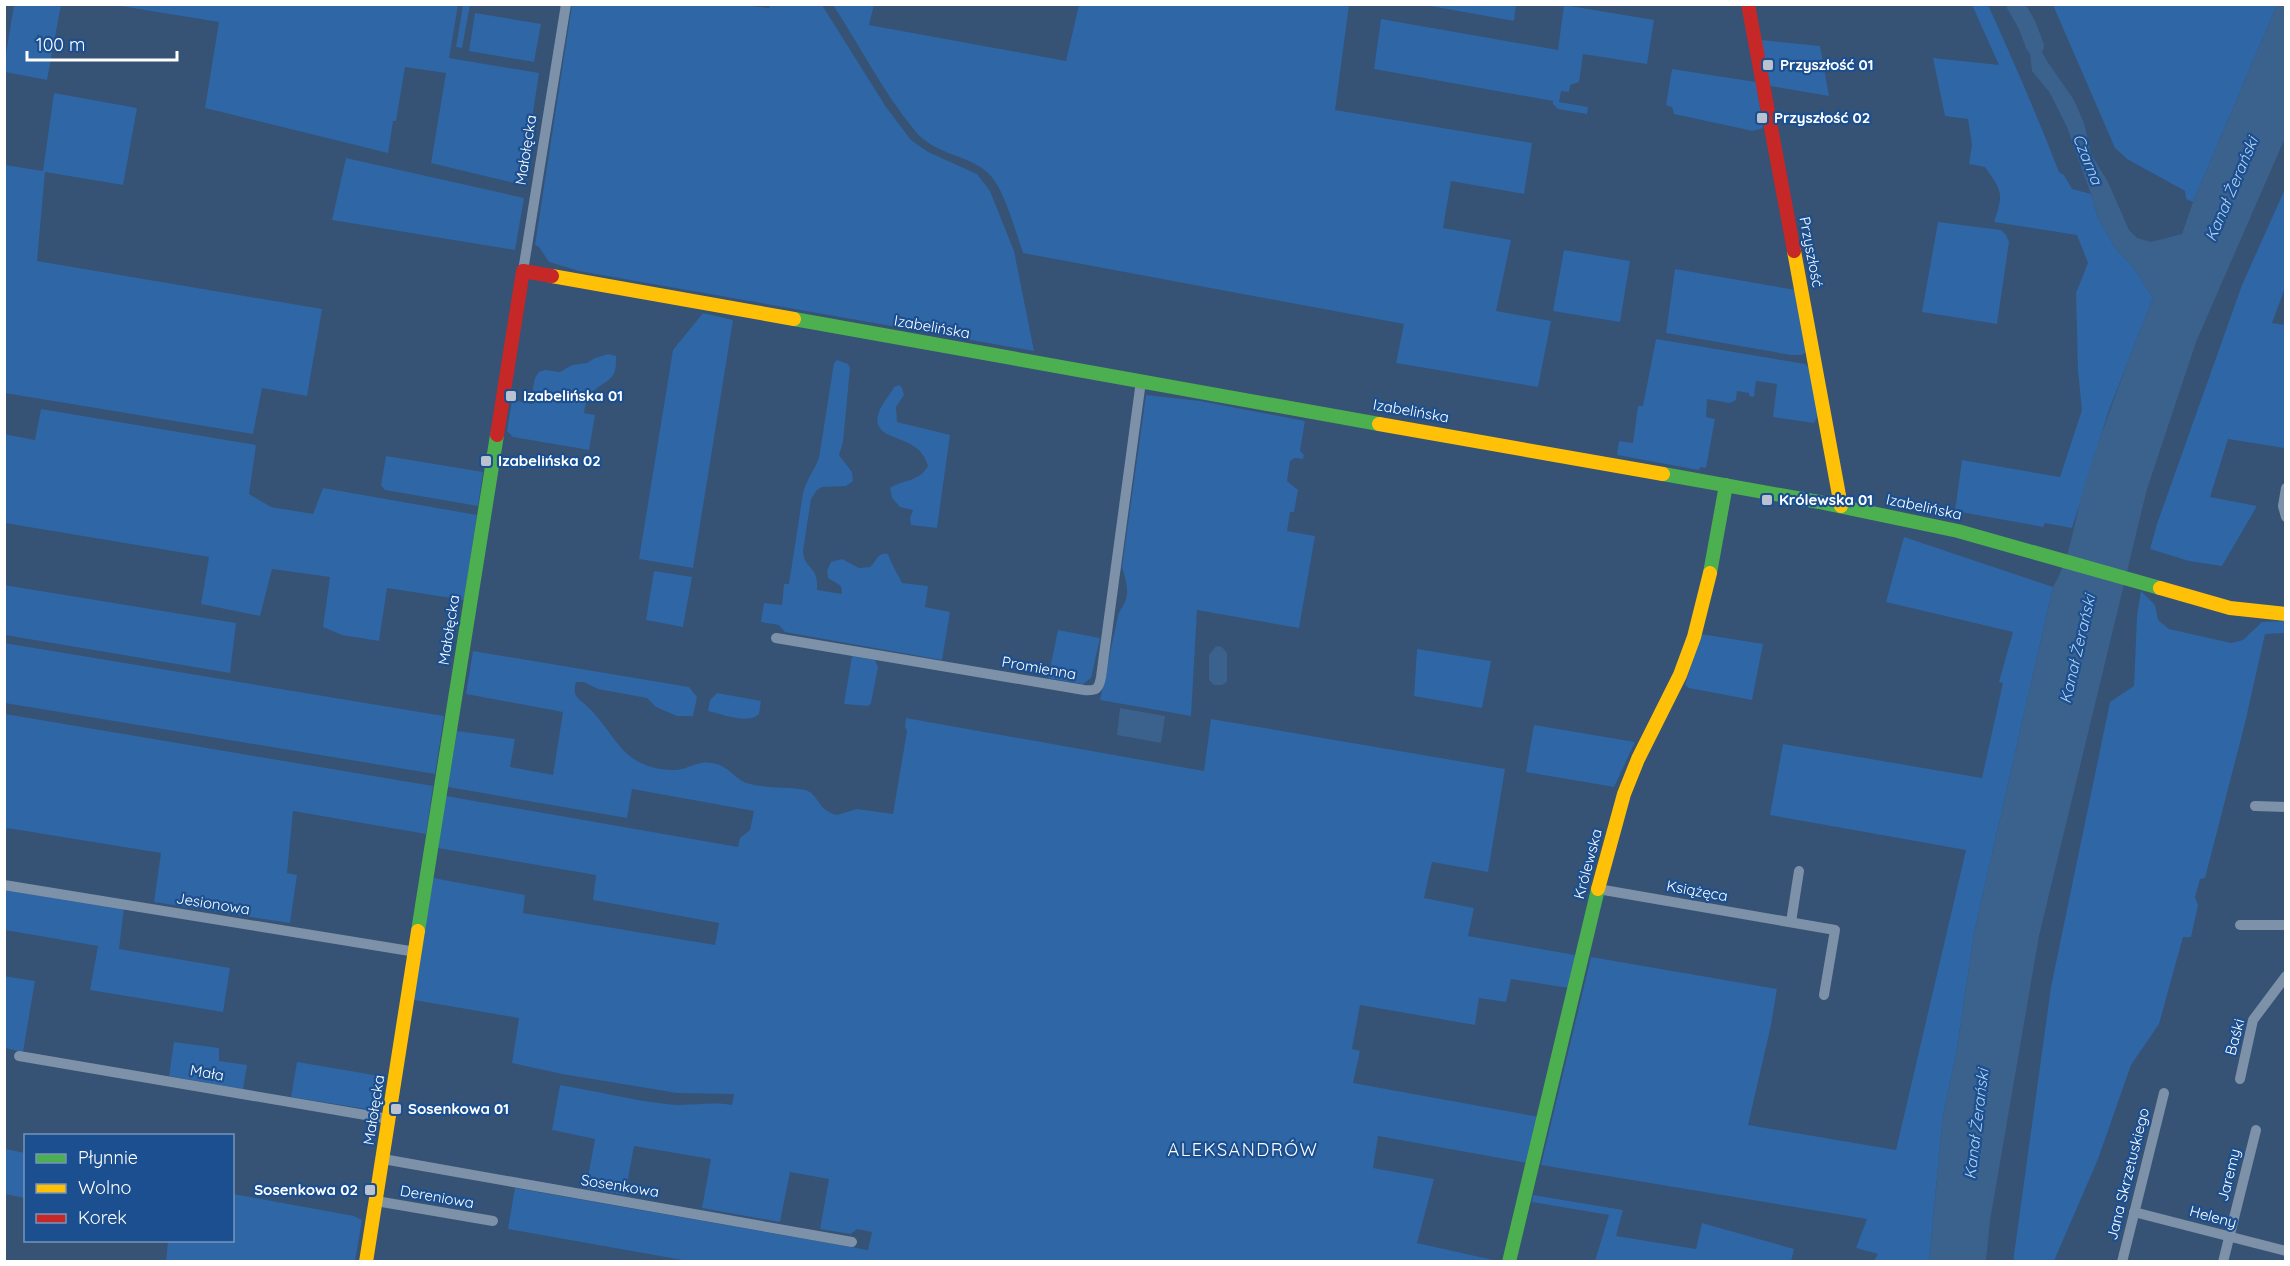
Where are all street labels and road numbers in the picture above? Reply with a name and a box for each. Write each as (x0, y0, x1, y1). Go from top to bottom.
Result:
street label: Małołęcka (511, 113, 540, 186)
street label: Przyszłość (1795, 215, 1828, 289)
street label: Izabelińska (893, 310, 972, 343)
street label: Izabelińska (1372, 394, 1451, 427)
street label: Izabelińska (1884, 489, 1964, 524)
street label: Małołęcka (434, 593, 463, 666)
street label: Promienna (1000, 652, 1078, 683)
street label: Królewska (1569, 827, 1606, 901)
street label: Książęca (1665, 876, 1729, 905)
street label: Jesionowa (175, 888, 251, 919)
street label: Baśki (2221, 1016, 2248, 1057)
street label: Mała (189, 1060, 226, 1085)
street label: Małołęcka (359, 1073, 388, 1146)
street label: Jana Skrzetuskiego (2102, 1106, 2153, 1242)
street label: Jaremy (2213, 1147, 2244, 1203)
street label: Sosenkowa (580, 1170, 661, 1201)
street label: Dereniowa (399, 1181, 476, 1212)
street label: Heleny (2187, 1201, 2239, 1232)

